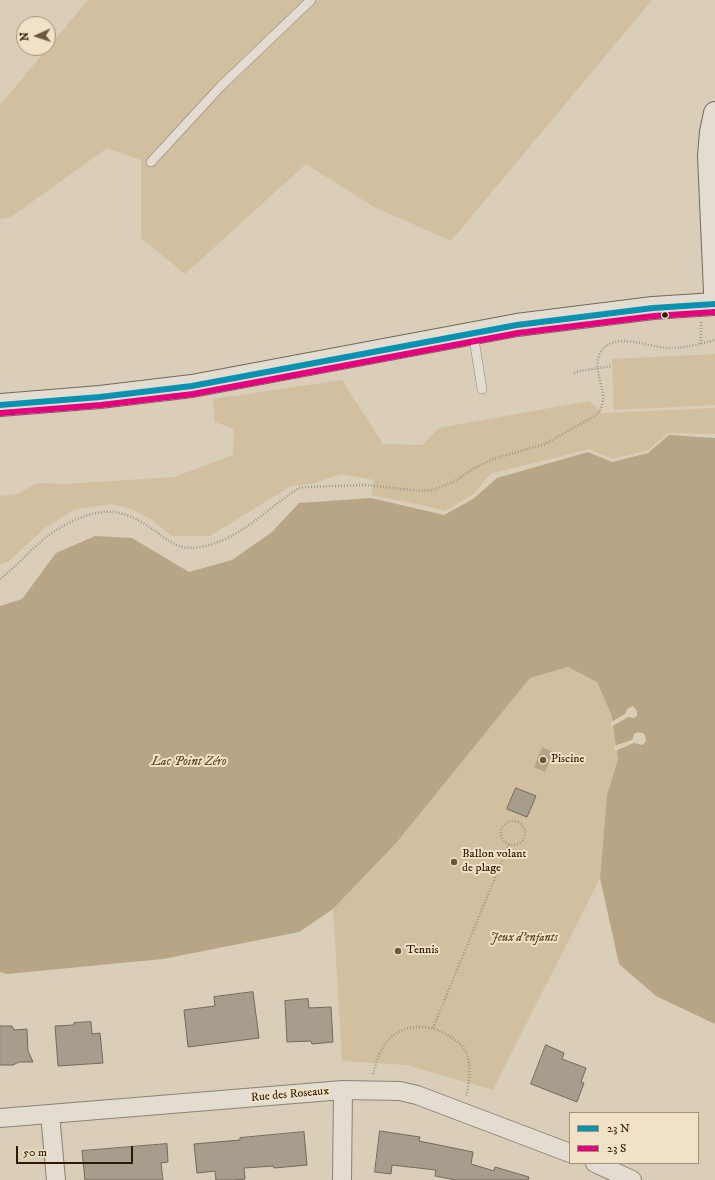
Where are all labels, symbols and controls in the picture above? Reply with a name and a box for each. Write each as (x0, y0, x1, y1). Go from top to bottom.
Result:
north arrow (16, 16, 56, 56)
text: N (18, 32, 32, 41)
unlabelled marker (660, 310, 670, 320)
place label: Piscine (551, 753, 585, 767)
water label: Lac Point Zéro (151, 754, 227, 770)
marker: Piscine (538, 755, 548, 765)
place label: Ballon volant de plage (462, 848, 526, 876)
marker: Ballon volant de plage (449, 857, 459, 867)
park label: Jeux d'enfants (490, 932, 558, 946)
place label: Tennis (406, 944, 438, 958)
marker: Tennis (393, 946, 403, 956)
street label: Rue des Roseaux (250, 1084, 330, 1106)
legend (569, 1112, 699, 1164)
text: 23 N (607, 1121, 630, 1136)
scale bar (18, 1138, 135, 1164)
text: 23 S (607, 1141, 626, 1156)
text: 50 m (23, 1145, 47, 1160)

